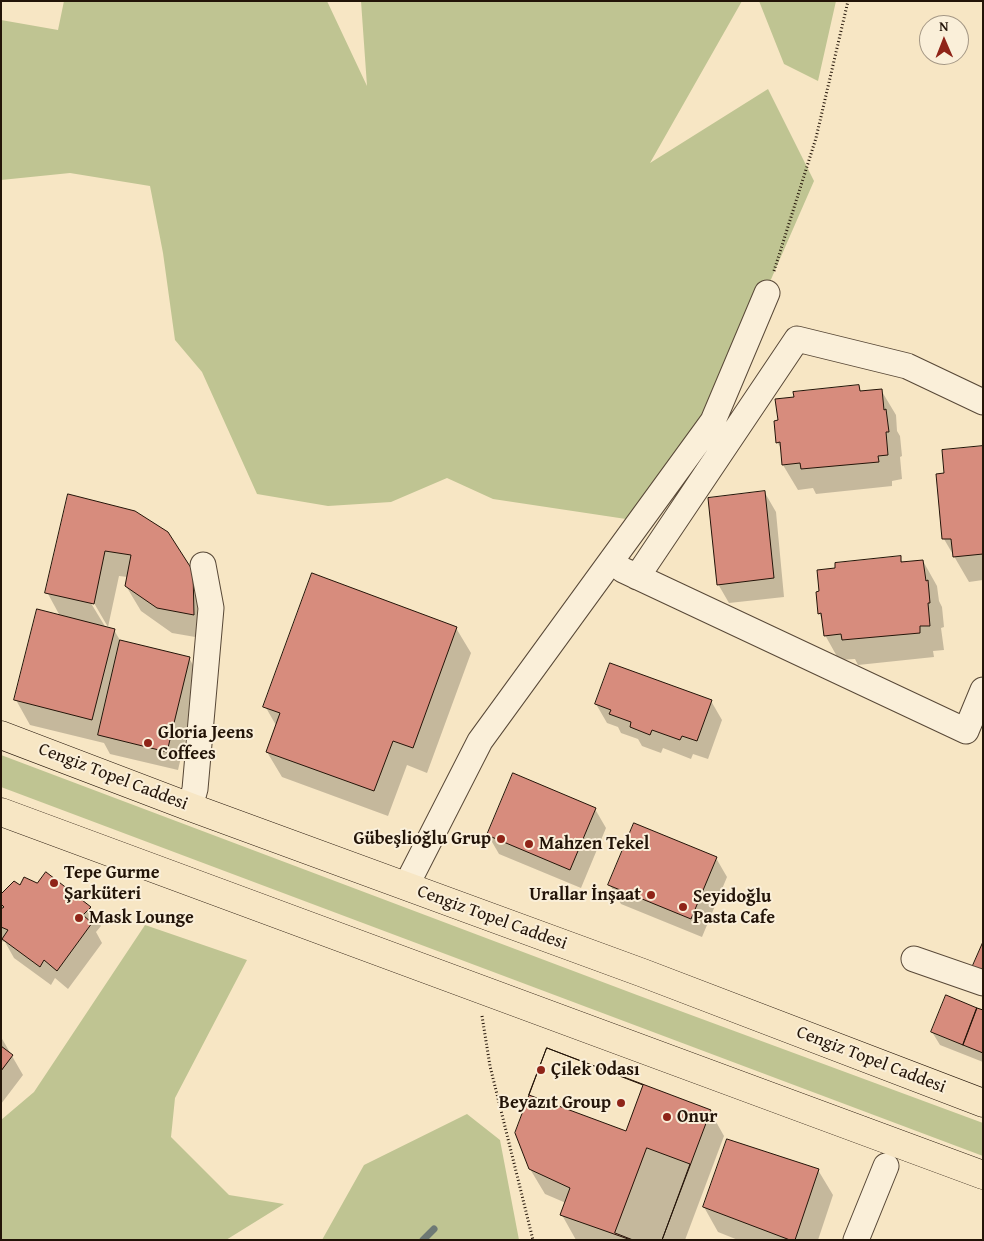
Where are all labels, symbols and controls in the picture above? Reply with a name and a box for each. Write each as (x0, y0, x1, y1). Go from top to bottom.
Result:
north arrow (919, 15, 969, 65)
text: N (939, 16, 949, 36)
place label: Gloria Jeens Coffees (158, 722, 253, 764)
marker: Gloria Jeens Coffees (142, 737, 154, 749)
street label: Cengiz Topel Caddesi (35, 739, 191, 815)
place label: Gübeşlioğlu Grup (353, 828, 491, 850)
marker: Gübeşlioğlu Grup (495, 833, 507, 845)
place label: Mahzen Tekel (539, 833, 649, 855)
marker: Mahzen Tekel (523, 838, 535, 850)
place label: Tepe Gurme Şarküteri (64, 862, 160, 904)
marker: Tepe Gurme Şarküteri (48, 877, 60, 889)
street label: Cengiz Topel Caddesi (414, 881, 570, 955)
place label: Urallar İnşaat (529, 884, 641, 906)
place label: Seyidoğlu Pasta Cafe (693, 886, 775, 929)
marker: Urallar İnşaat (645, 889, 657, 901)
marker: Seyidoğlu Pasta Cafe (677, 901, 689, 913)
place label: Mask Lounge (89, 907, 194, 929)
marker: Mask Lounge (73, 912, 85, 924)
street label: Cengiz Topel Caddesi (793, 1022, 949, 1098)
place label: Çilek Odası (551, 1059, 640, 1081)
marker: Çilek Odası (535, 1064, 547, 1076)
place label: Beyazıt Group (499, 1092, 611, 1114)
marker: Beyazıt Group (615, 1097, 627, 1109)
place label: Onur (677, 1106, 718, 1128)
marker: Onur (661, 1111, 673, 1123)

